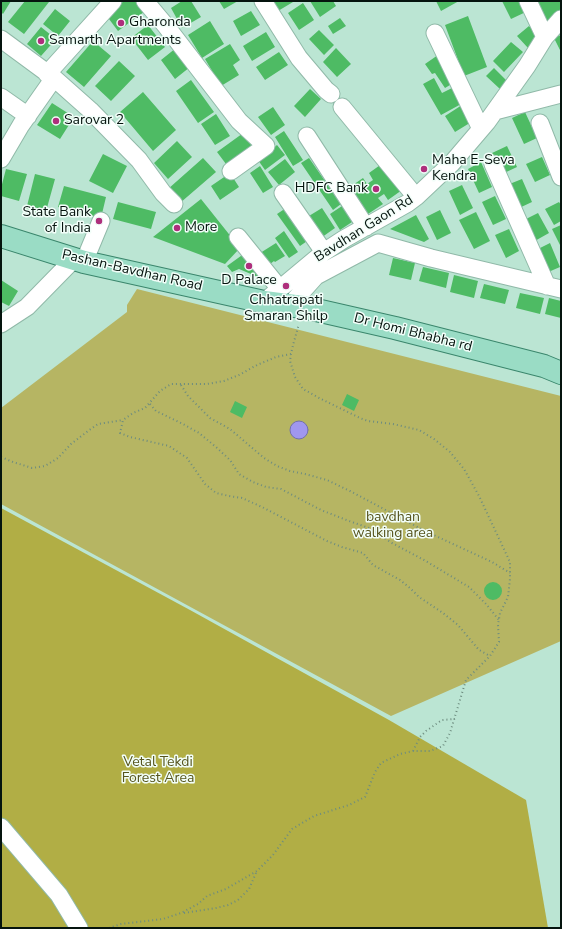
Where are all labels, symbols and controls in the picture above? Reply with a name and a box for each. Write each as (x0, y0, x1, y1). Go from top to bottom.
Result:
place label: Gharonda (129, 15, 191, 31)
marker: Gharonda (116, 18, 126, 28)
place label: Samarth Apartments (49, 33, 181, 49)
marker: Samarth Apartments (36, 36, 46, 46)
place label: Sarovar 2 (64, 113, 124, 129)
marker: Sarovar 2 (51, 116, 61, 126)
place label: Maha E-Seva Kendra (432, 153, 515, 186)
marker: Maha E-Seva Kendra (419, 164, 429, 174)
place label: HDFC Bank (295, 181, 368, 197)
marker: HDFC Bank (371, 184, 381, 194)
street label: Bavdhan Gaon Rd (312, 192, 416, 266)
place label: State Bank of India (22, 205, 91, 238)
marker: State Bank of India (94, 216, 104, 226)
place label: More (185, 220, 217, 236)
marker: More (172, 223, 182, 233)
street label: Pashan-Bavdhan Road (60, 247, 204, 295)
marker: D Palace (244, 261, 254, 271)
place label: D Palace (221, 273, 277, 289)
marker: Chhatrapati Smaran Shilp (281, 281, 291, 291)
place label: Chhatrapati Smaran Shilp (244, 293, 328, 326)
street label: Dr Homi Bhabha rd (352, 310, 474, 356)
park label: bavdhan walking area (353, 510, 433, 542)
park label: Vetal Tekdi Forest Area (122, 755, 194, 788)

